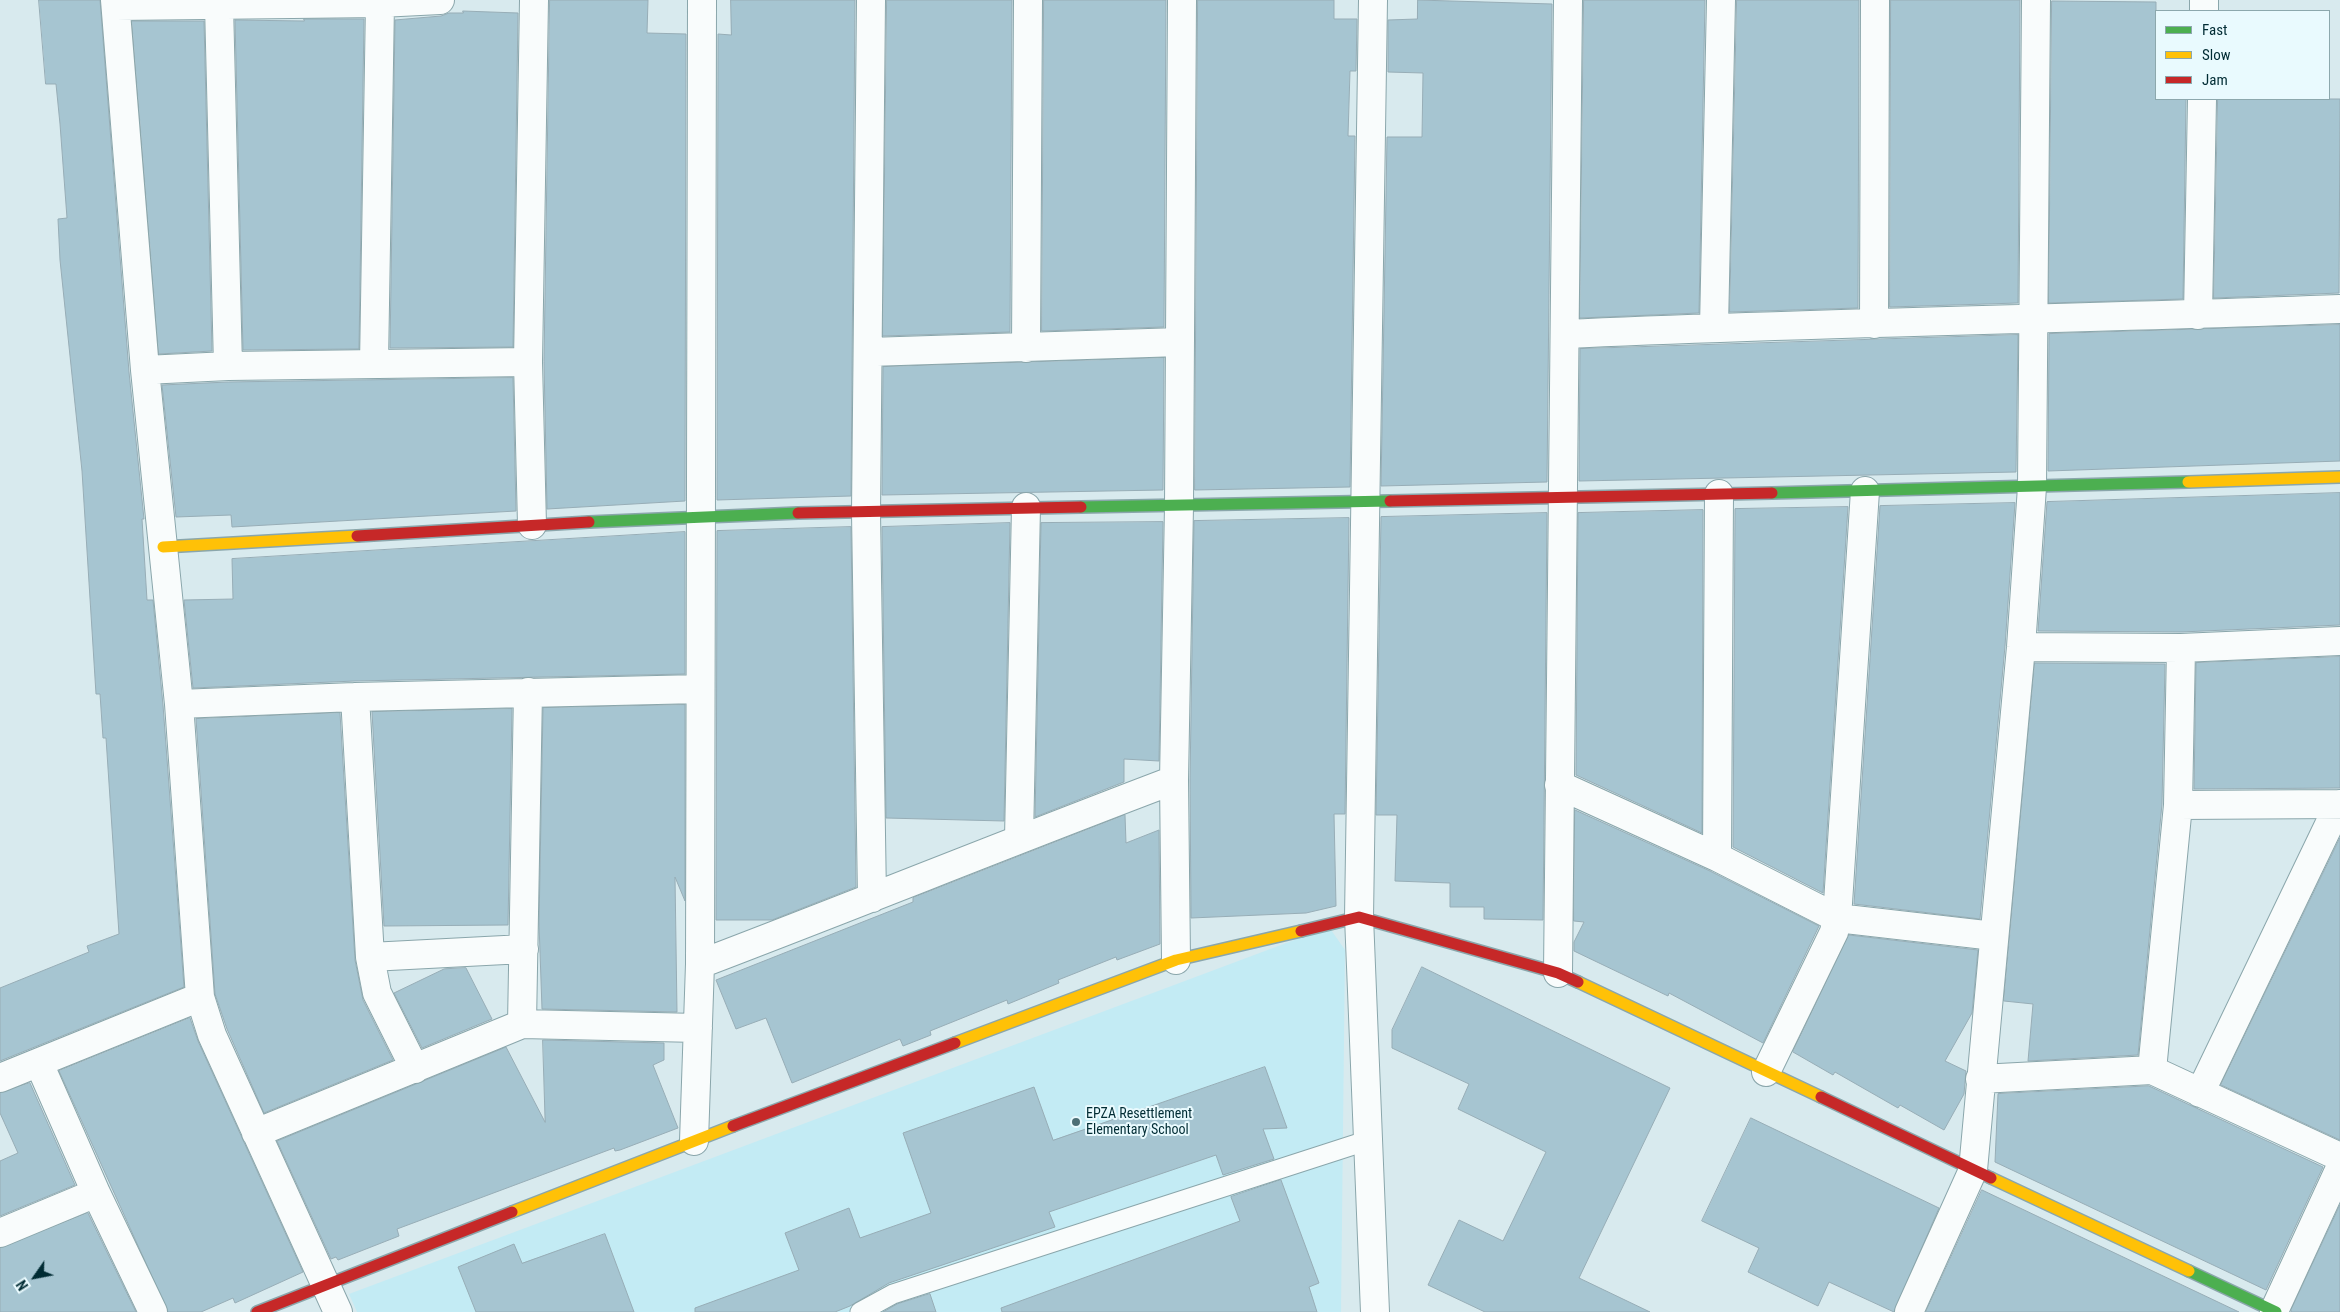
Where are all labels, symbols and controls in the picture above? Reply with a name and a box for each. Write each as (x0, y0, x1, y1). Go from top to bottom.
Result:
legend (2155, 10, 2330, 100)
text: Fast (2202, 21, 2227, 39)
text: Slow (2202, 46, 2231, 64)
text: Jam (2202, 71, 2228, 89)
place label: EPZA Resettlement Elementary School (1086, 1106, 1192, 1138)
marker: EPZA Resettlement Elementary School (1070, 1116, 1082, 1128)
north arrow (10, 1252, 60, 1302)
text: N (13, 1277, 31, 1293)

